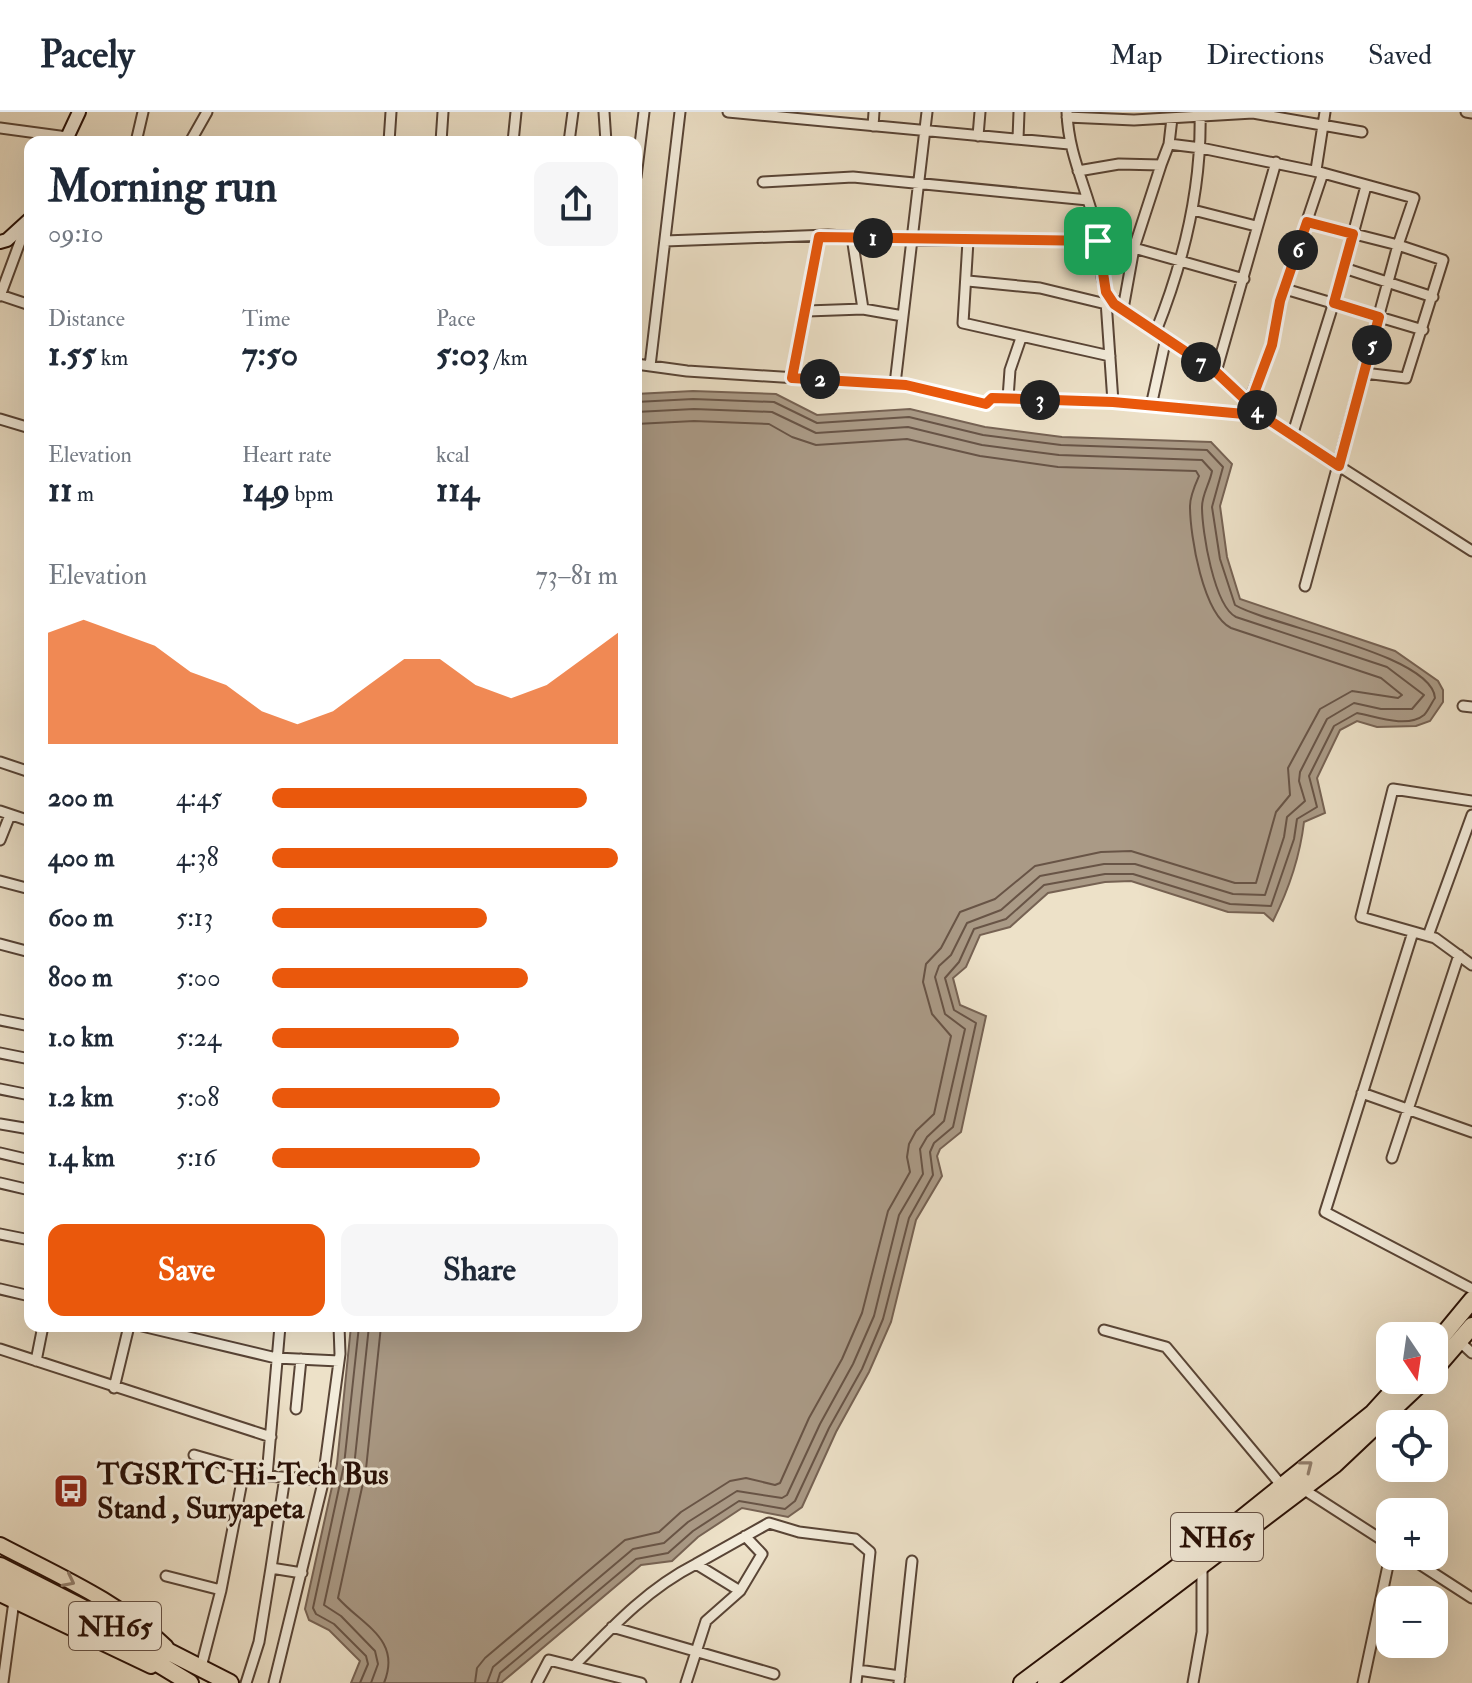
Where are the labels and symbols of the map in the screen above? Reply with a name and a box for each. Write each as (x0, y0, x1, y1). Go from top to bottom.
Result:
pin (1064, 207, 1132, 275)
pin: 1 (853, 218, 893, 258)
pin: 6 (1278, 230, 1318, 270)
pin: 5 (1352, 325, 1392, 365)
pin: 7 (1181, 342, 1221, 382)
pin: 2 (800, 359, 840, 399)
pin: 3 (1020, 380, 1060, 420)
pin: 4 (1237, 390, 1277, 430)
north arrow (1376, 1322, 1448, 1394)
place label: TGSRTC Hi-Tech Bus Stand , Suryapeta (96, 1456, 388, 1527)
one-way arrow (1298, 1462, 1313, 1476)
bus stop icon: TGSRTC Hi-Tech Bus Stand , Suryapeta (52, 1472, 90, 1510)
road number: NH65 (1171, 1513, 1263, 1561)
one-way arrow (61, 1571, 76, 1587)
road number: NH65 (69, 1602, 161, 1650)

